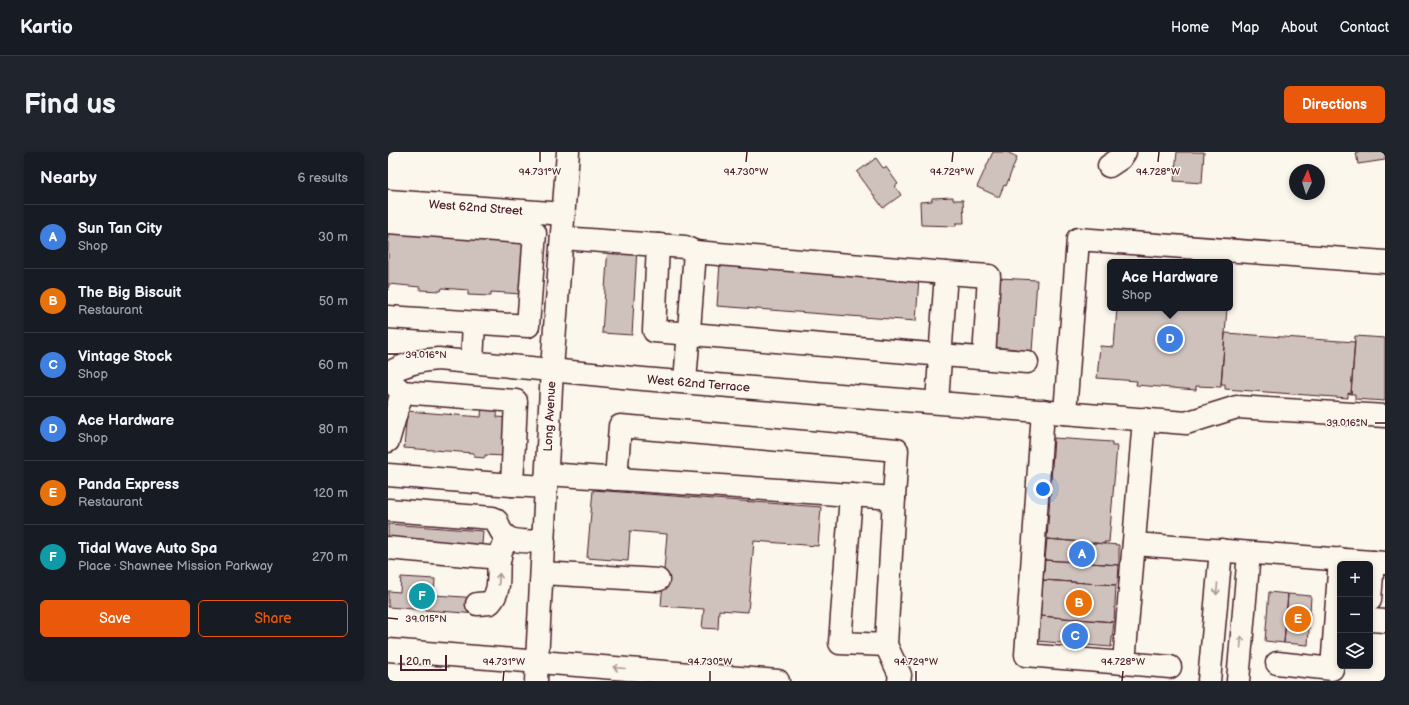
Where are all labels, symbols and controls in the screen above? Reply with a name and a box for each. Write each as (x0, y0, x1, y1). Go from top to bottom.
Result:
text: Kartio (20, 16, 73, 39)
text: Home (1171, 19, 1209, 36)
text: Map (1231, 19, 1259, 36)
text: About (1281, 19, 1318, 36)
text: Contact (1340, 19, 1389, 36)
button: Directions (1284, 86, 1385, 123)
text: Find us (24, 88, 116, 121)
north arrow (1289, 164, 1325, 200)
text: 94.731°W (519, 166, 561, 178)
text: 94.730°W (724, 166, 768, 178)
text: 94.729°W (930, 166, 974, 178)
text: 94.728°W (1136, 166, 1180, 178)
text: Nearby (40, 168, 97, 188)
text: 6 results (298, 170, 348, 186)
street label: West 62nd Street (428, 197, 524, 218)
text: Sun Tan City (78, 219, 162, 238)
text: A (49, 229, 57, 245)
text: 30 m (318, 229, 348, 245)
text: Shop (78, 238, 108, 254)
popup (1107, 259, 1233, 311)
text: Ace Hardware (1122, 268, 1218, 287)
text: The Big Biscuit (78, 283, 181, 302)
text: Shop (1122, 287, 1152, 303)
text: B (48, 293, 58, 309)
text: 50 m (319, 293, 348, 309)
text: Restaurant (78, 302, 143, 318)
pin: D (1157, 324, 1183, 354)
text: Vintage Stock (78, 347, 172, 366)
text: 39.016°N (405, 349, 447, 361)
text: C (48, 357, 58, 373)
text: 60 m (318, 357, 348, 373)
text: Shop (78, 366, 108, 382)
street label: West 62nd Terrace (646, 372, 750, 395)
street label: Long Avenue (540, 381, 559, 452)
text: Ace Hardware (78, 411, 174, 430)
text: 39.016°N (1326, 417, 1368, 429)
text: D (48, 421, 58, 437)
text: 80 m (319, 421, 348, 437)
text: Shop (78, 430, 108, 446)
text: Panda Express (78, 475, 179, 494)
your location (1033, 479, 1053, 499)
text: E (49, 485, 57, 501)
text: 120 m (313, 485, 348, 501)
text: Restaurant (78, 494, 143, 510)
text: Tidal Wave Auto Spa (78, 539, 217, 558)
pin: A (1069, 539, 1095, 569)
text: F (49, 549, 57, 565)
text: 270 m (312, 549, 348, 565)
text: Place · Shawnee Mission Parkway (78, 558, 273, 574)
map controls (1337, 561, 1373, 669)
button: + (1337, 561, 1373, 597)
one-way arrow (496, 573, 503, 586)
pin: F (409, 581, 435, 611)
one-way arrow (1214, 582, 1221, 595)
pin: B (1066, 588, 1092, 618)
button: − (1337, 597, 1373, 633)
button: Save (40, 600, 190, 637)
button: Share (198, 600, 348, 637)
pin: E (1285, 604, 1311, 634)
text: 39.015°N (405, 613, 447, 625)
pin: C (1062, 621, 1088, 651)
button: layers (1337, 633, 1373, 669)
one-way arrow (1238, 636, 1245, 649)
scale bar (400, 653, 447, 672)
text: 20 m (406, 655, 431, 668)
text: 94.731°W (483, 656, 525, 668)
text: 94.730°W (688, 656, 732, 668)
text: 94.729°W (894, 656, 938, 668)
text: 94.728°W (1101, 656, 1145, 668)
one-way arrow (613, 664, 626, 671)

